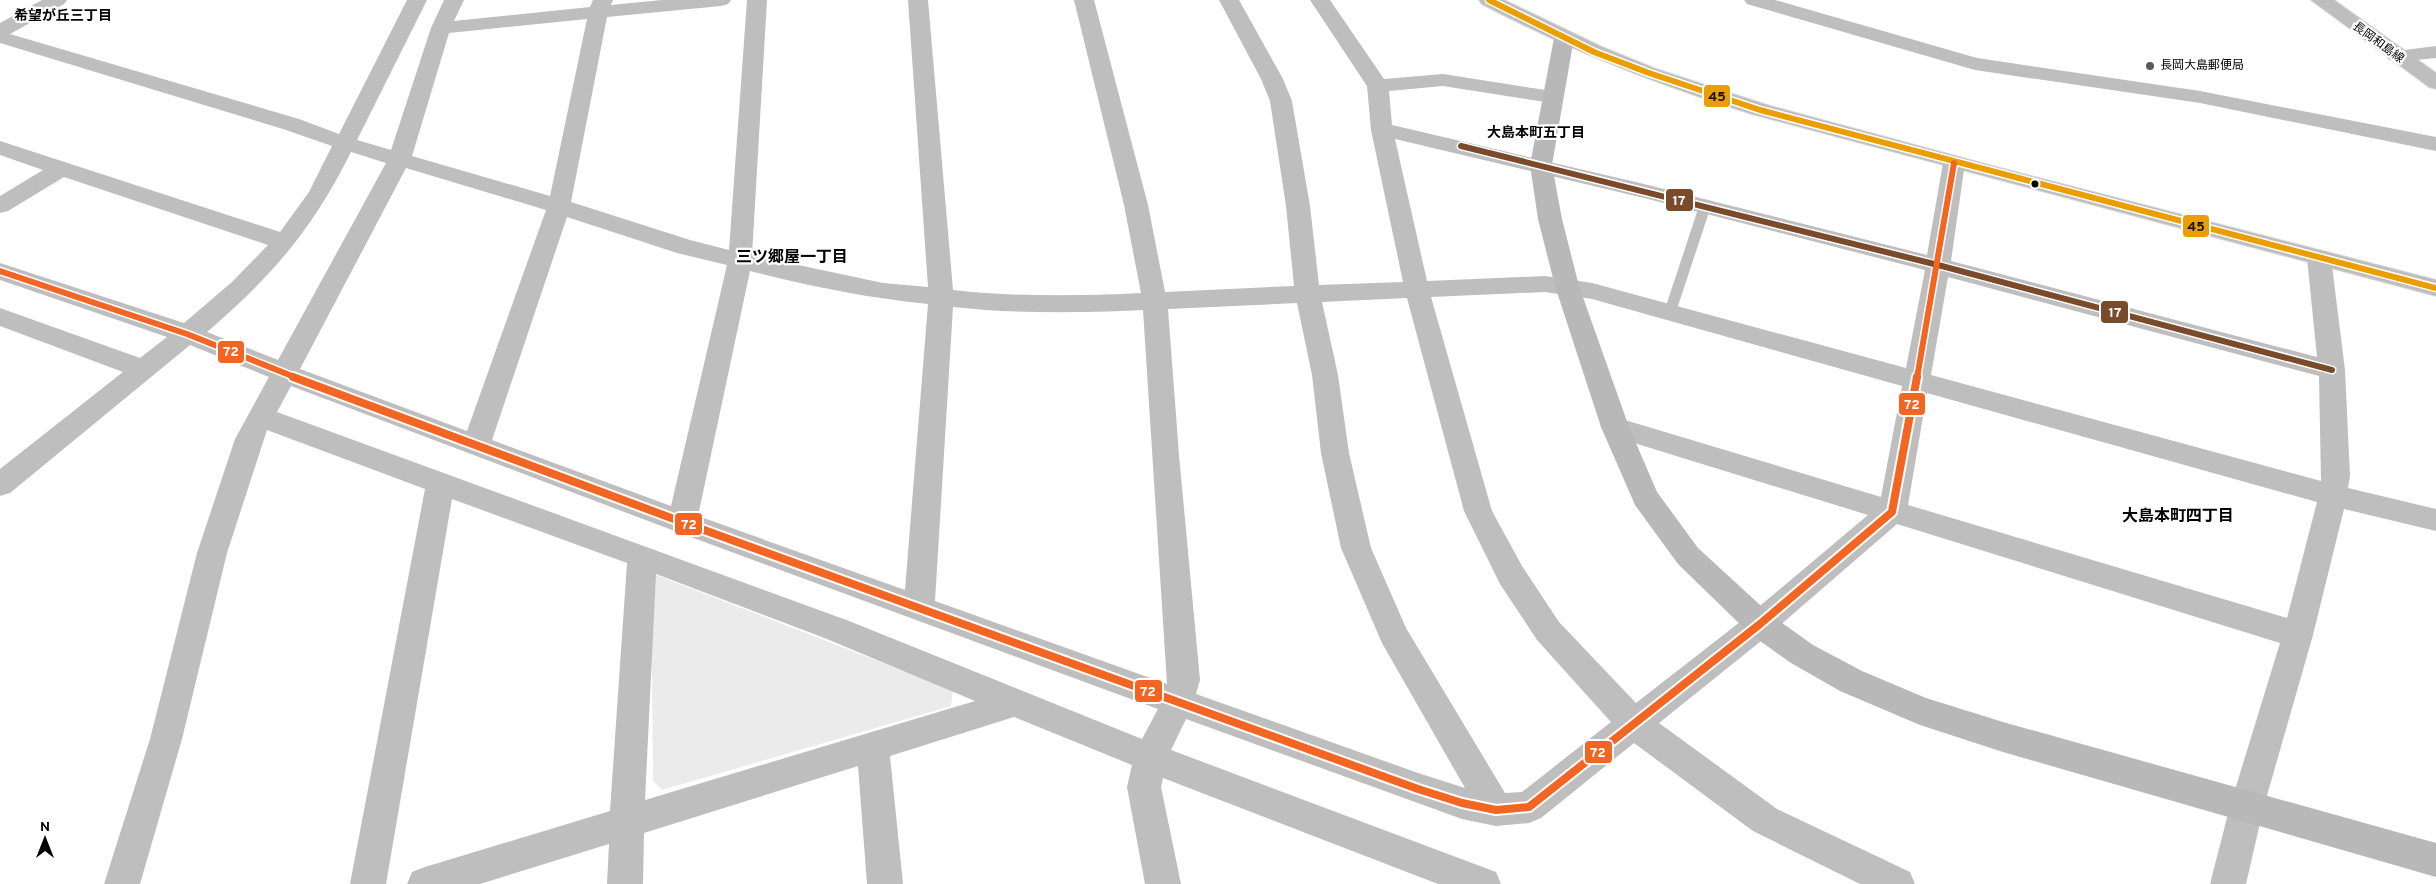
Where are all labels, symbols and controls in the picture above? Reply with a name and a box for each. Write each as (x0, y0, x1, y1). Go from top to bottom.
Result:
district label: 希望が丘三丁目 (14, 7, 112, 25)
street label: 長岡和島線 (2349, 19, 2407, 67)
place label: 長岡大島郵便局 (2160, 58, 2244, 74)
marker: 長岡大島郵便局 (2144, 60, 2156, 72)
line badge: 45 (1703, 84, 1731, 108)
text: 45 (1708, 89, 1726, 106)
district label: 大島本町五丁目 (1487, 125, 1585, 142)
unlabelled marker (2030, 179, 2040, 189)
line badge: 17 (1665, 188, 1694, 212)
text: 17 (1672, 193, 1686, 210)
line badge: 45 (2182, 214, 2210, 238)
text: 45 (2187, 219, 2205, 236)
district label: 三ツ郷屋一丁目 (736, 248, 848, 268)
line badge: 17 (2100, 300, 2129, 324)
text: 17 (2108, 305, 2122, 322)
line badge: 72 (217, 340, 245, 364)
text: 72 (223, 344, 239, 361)
line badge: 72 (1898, 392, 1926, 416)
text: 72 (1904, 397, 1920, 414)
district label: 大島本町四丁目 (2122, 507, 2234, 527)
line badge: 72 (674, 512, 703, 536)
text: 72 (681, 517, 697, 534)
line badge: 72 (1134, 679, 1163, 703)
text: 72 (1140, 684, 1156, 701)
line badge: 72 (1584, 740, 1613, 764)
text: 72 (1590, 745, 1606, 762)
north arrow (20, 814, 70, 864)
text: N (40, 819, 50, 836)

